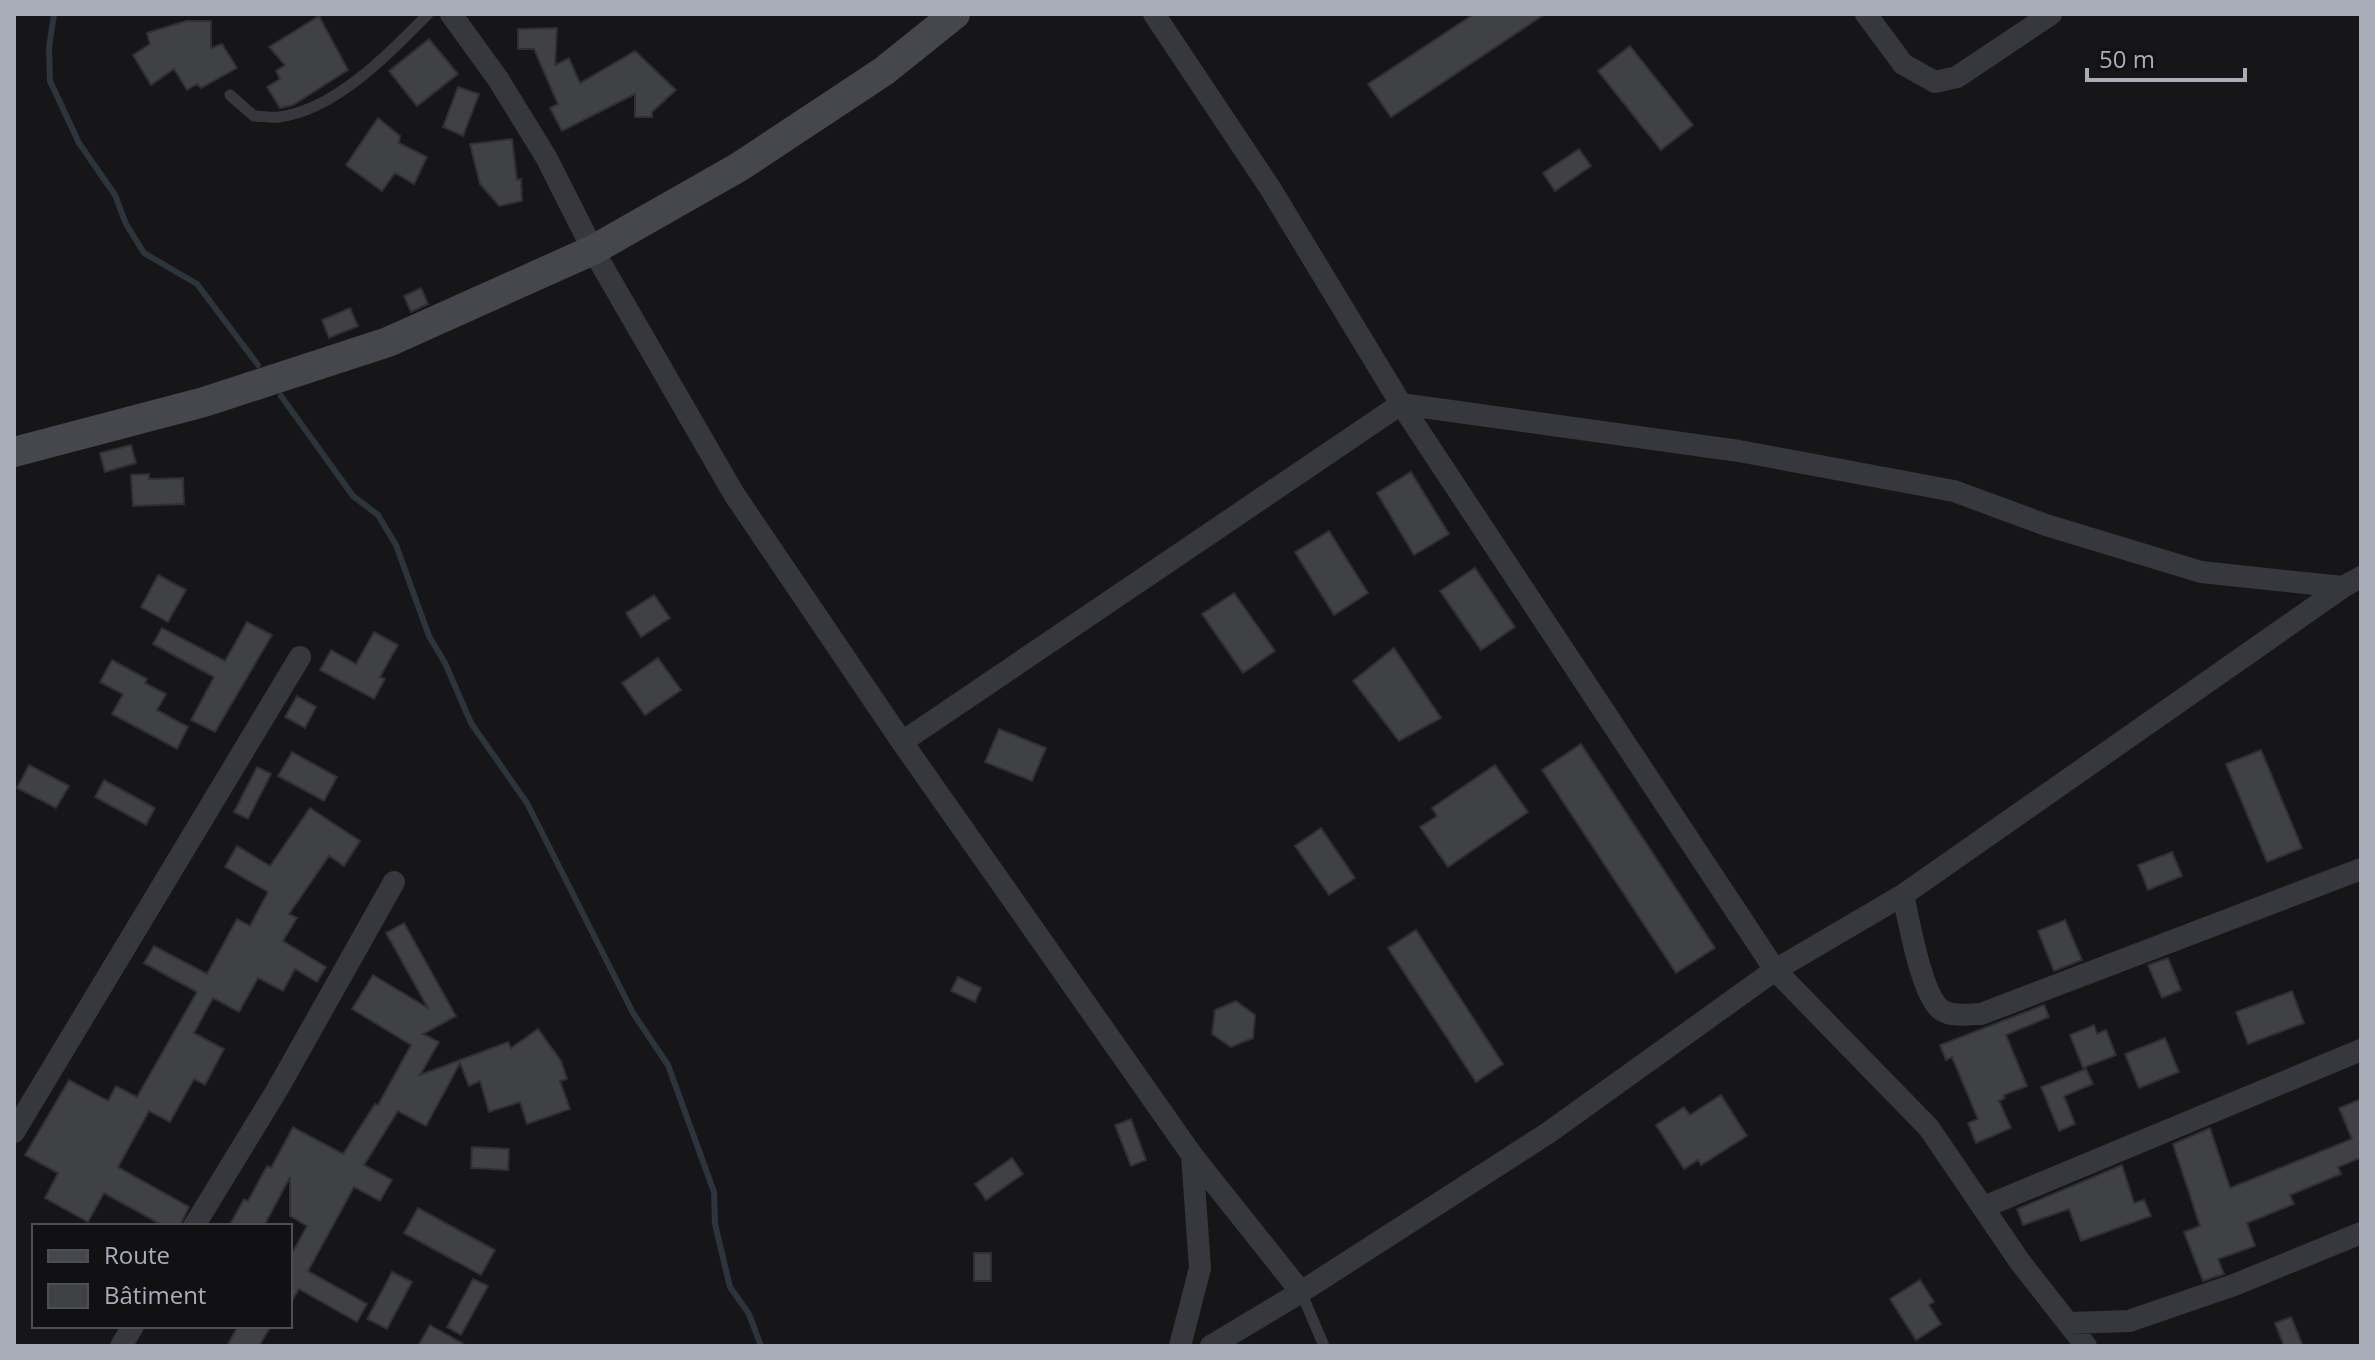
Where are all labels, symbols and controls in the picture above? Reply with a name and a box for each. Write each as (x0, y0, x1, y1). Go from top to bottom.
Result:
scale bar (2087, 32, 2245, 82)
text: 50 m (2099, 42, 2155, 75)
legend (32, 1224, 292, 1328)
text: Route (104, 1238, 170, 1271)
text: Bâtiment (104, 1278, 206, 1311)

